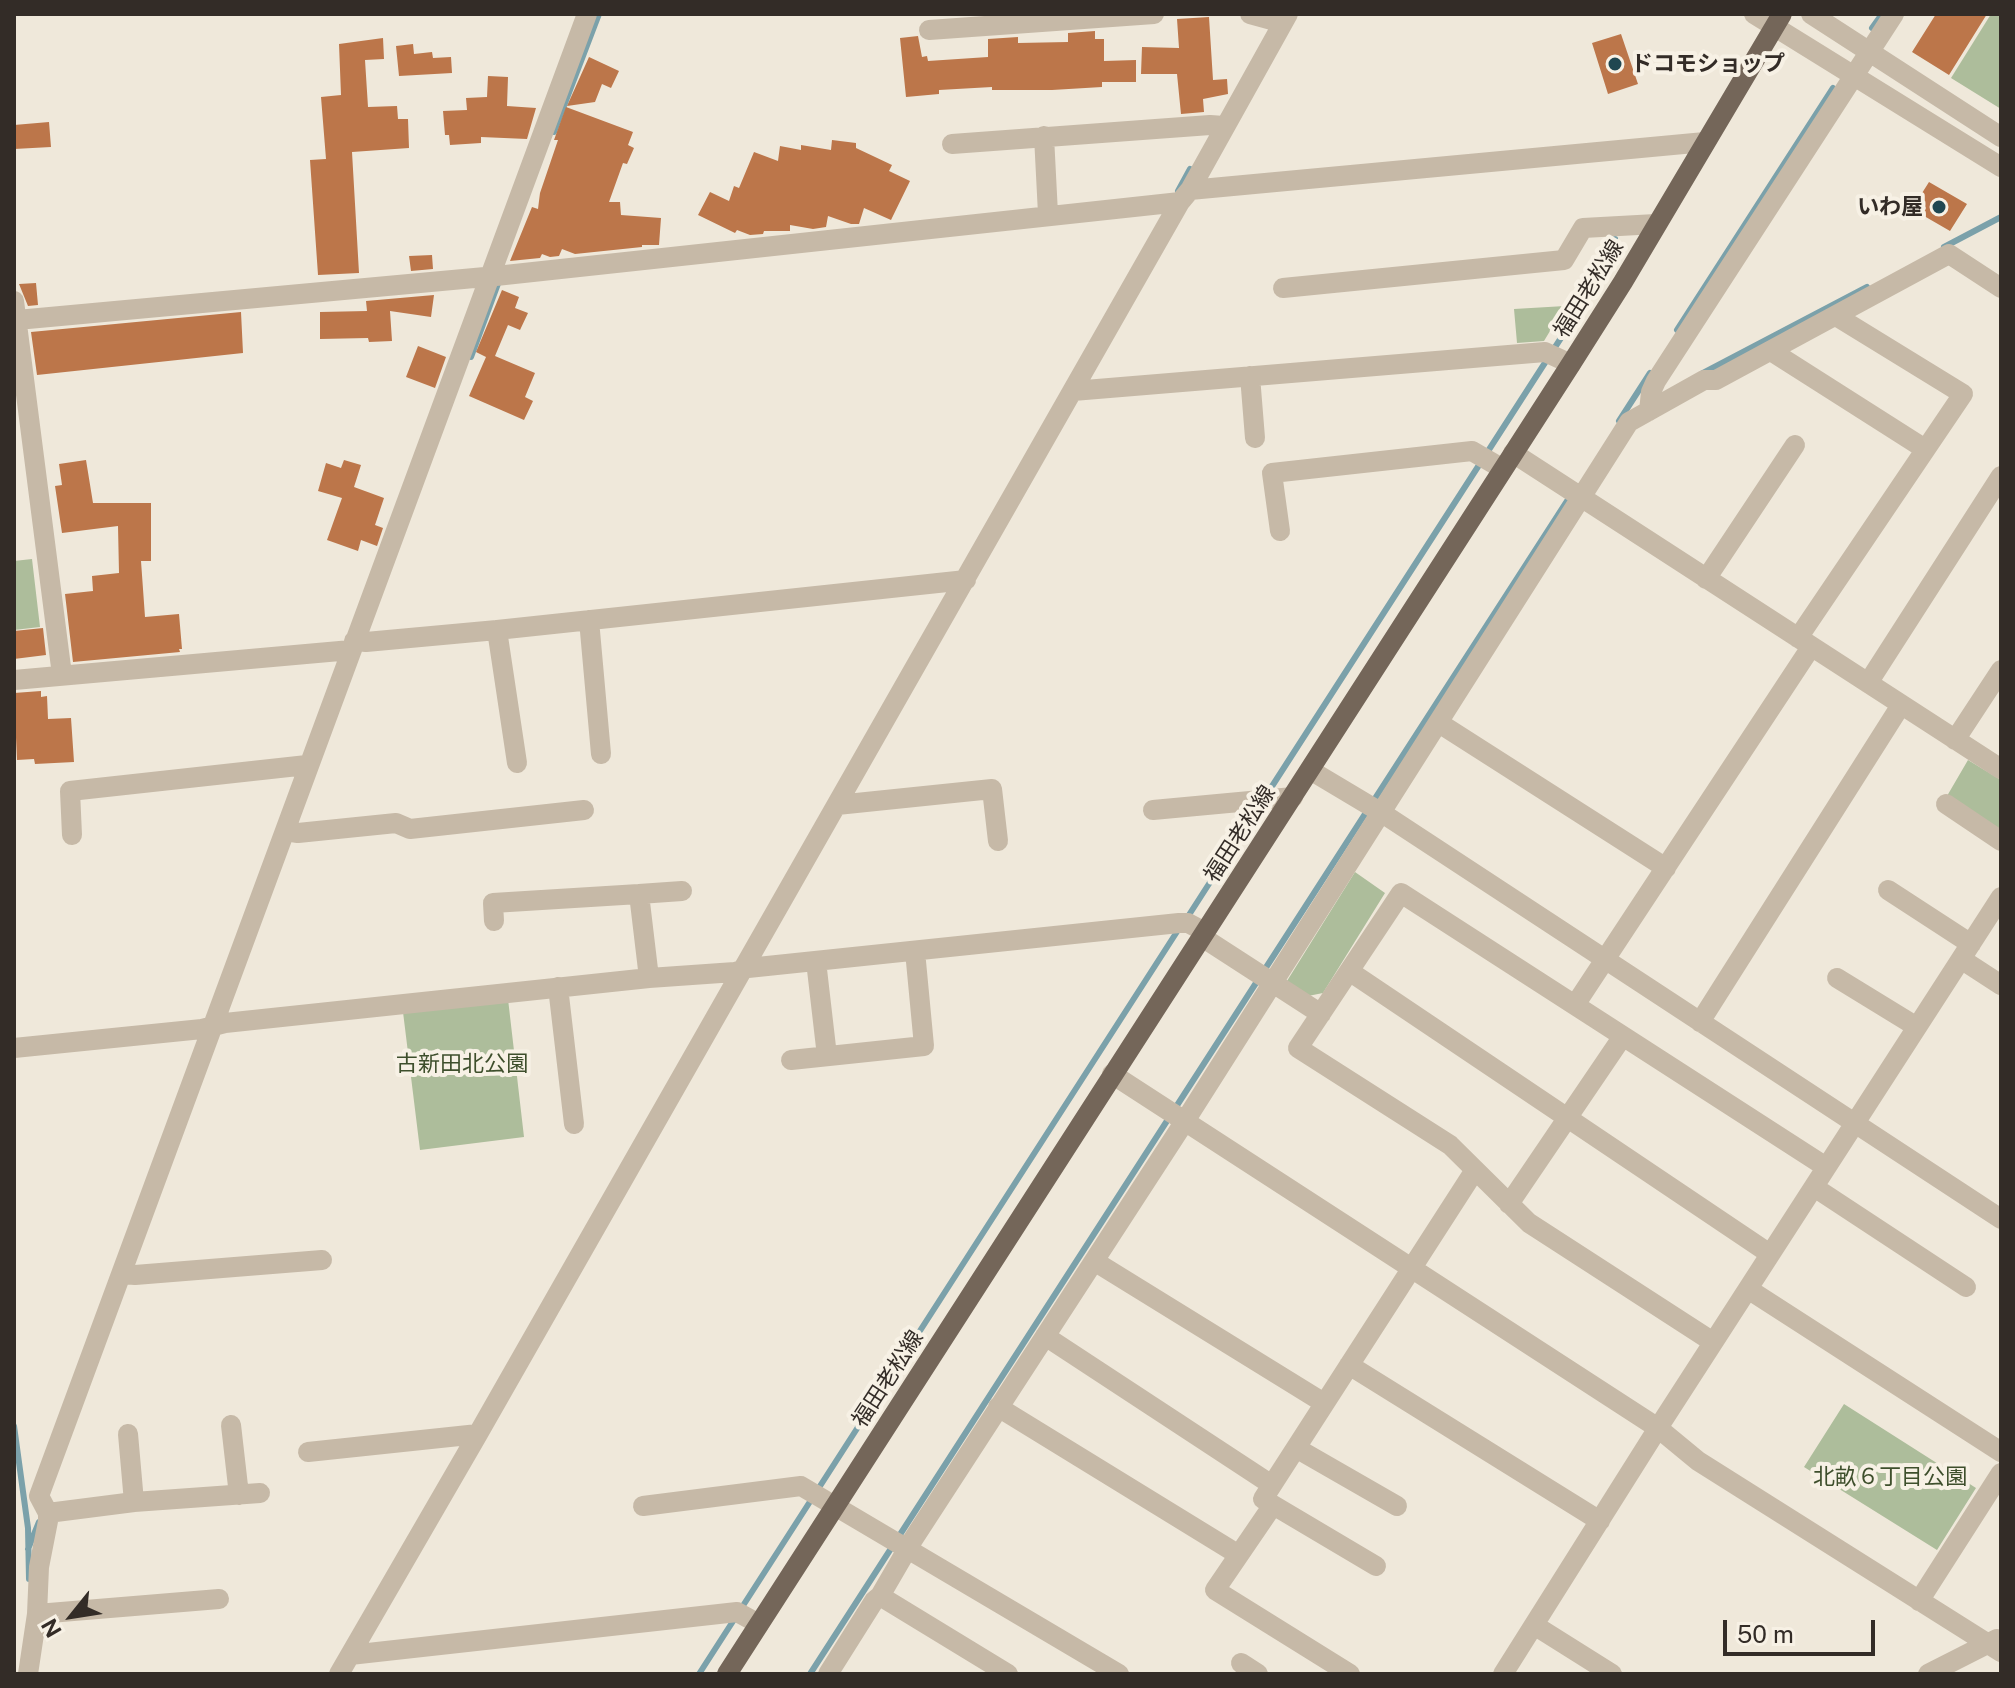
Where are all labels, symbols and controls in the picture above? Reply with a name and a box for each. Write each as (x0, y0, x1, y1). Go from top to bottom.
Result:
place label: ドコモショップ (1631, 51, 1785, 77)
marker: ドコモショップ (1606, 55, 1624, 73)
place label: いわ屋 (1857, 194, 1923, 220)
marker: いわ屋 (1930, 198, 1948, 216)
street label: 福田老松線 (1549, 235, 1629, 343)
street label: 福田老松線 (1199, 781, 1281, 887)
park label: 古新田北公園 (396, 1051, 528, 1077)
street label: 福田老松線 (847, 1326, 929, 1432)
park label: 北畝６丁目公園 (1813, 1464, 1967, 1490)
north arrow (32, 1576, 112, 1656)
scale bar (1727, 1604, 1879, 1654)
text: N (36, 1614, 67, 1642)
text: 50 m (1737, 1620, 1794, 1648)

